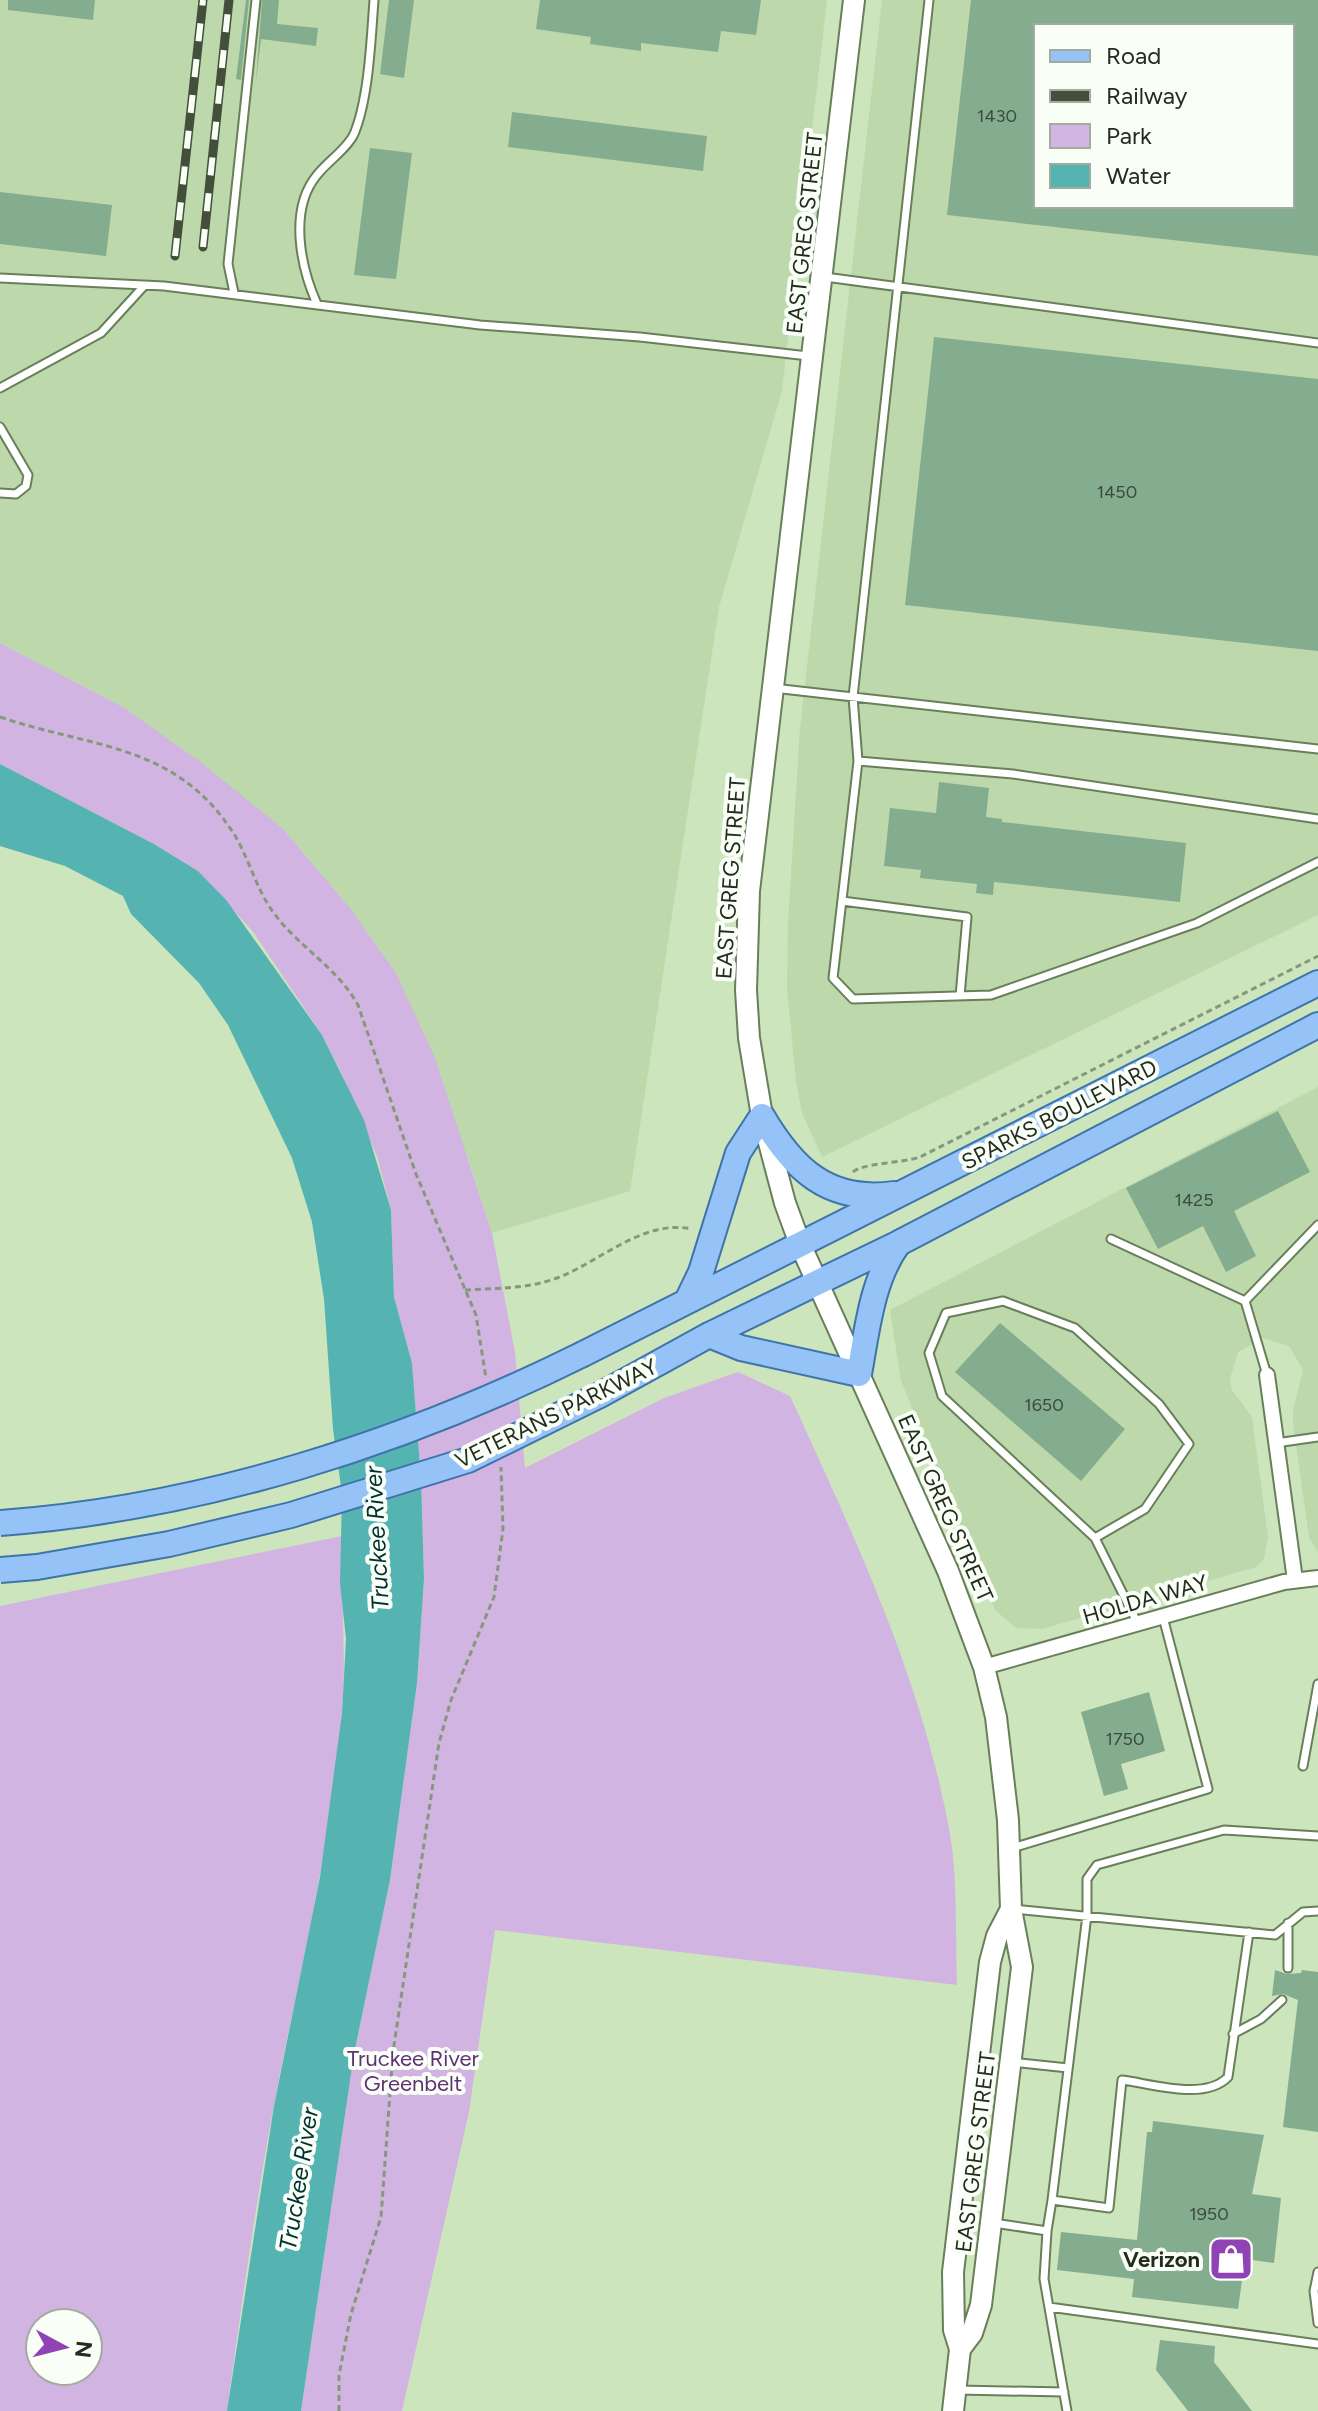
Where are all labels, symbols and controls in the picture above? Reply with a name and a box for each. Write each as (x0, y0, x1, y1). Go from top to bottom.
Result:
legend (1034, 24, 1294, 208)
text: Road (1106, 41, 1161, 70)
text: Railway (1106, 81, 1188, 110)
house number: 1430 (977, 105, 1017, 127)
text: Park (1106, 121, 1152, 150)
street label: EAST GREG STREET (780, 131, 828, 335)
text: Water (1106, 161, 1171, 190)
house number: 1450 (1097, 481, 1137, 503)
street label: EAST GREG STREET (710, 776, 751, 980)
street label: SPARKS BOULEVARD (957, 1053, 1162, 1175)
house number: 1425 (1174, 1189, 1214, 1211)
street label: VETERANS PARKWAY (451, 1353, 662, 1474)
house number: 1650 (1024, 1394, 1064, 1416)
street label: EAST GREG STREET (892, 1410, 999, 1606)
water label: Truckee River (358, 1464, 395, 1611)
street label: HOLDA WAY (1079, 1569, 1211, 1630)
house number: 1750 (1106, 1728, 1145, 1750)
park label: Truckee River Greenbelt (347, 2045, 480, 2097)
street label: EAST GREG STREET (950, 2050, 1001, 2254)
water label: Truckee River (273, 2105, 324, 2253)
house number: 1950 (1189, 2203, 1229, 2225)
shop icon: Verizon (1207, 2235, 1255, 2283)
place label: Verizon (1123, 2246, 1200, 2273)
north arrow (24, 2307, 104, 2387)
text: N (69, 2339, 98, 2359)

